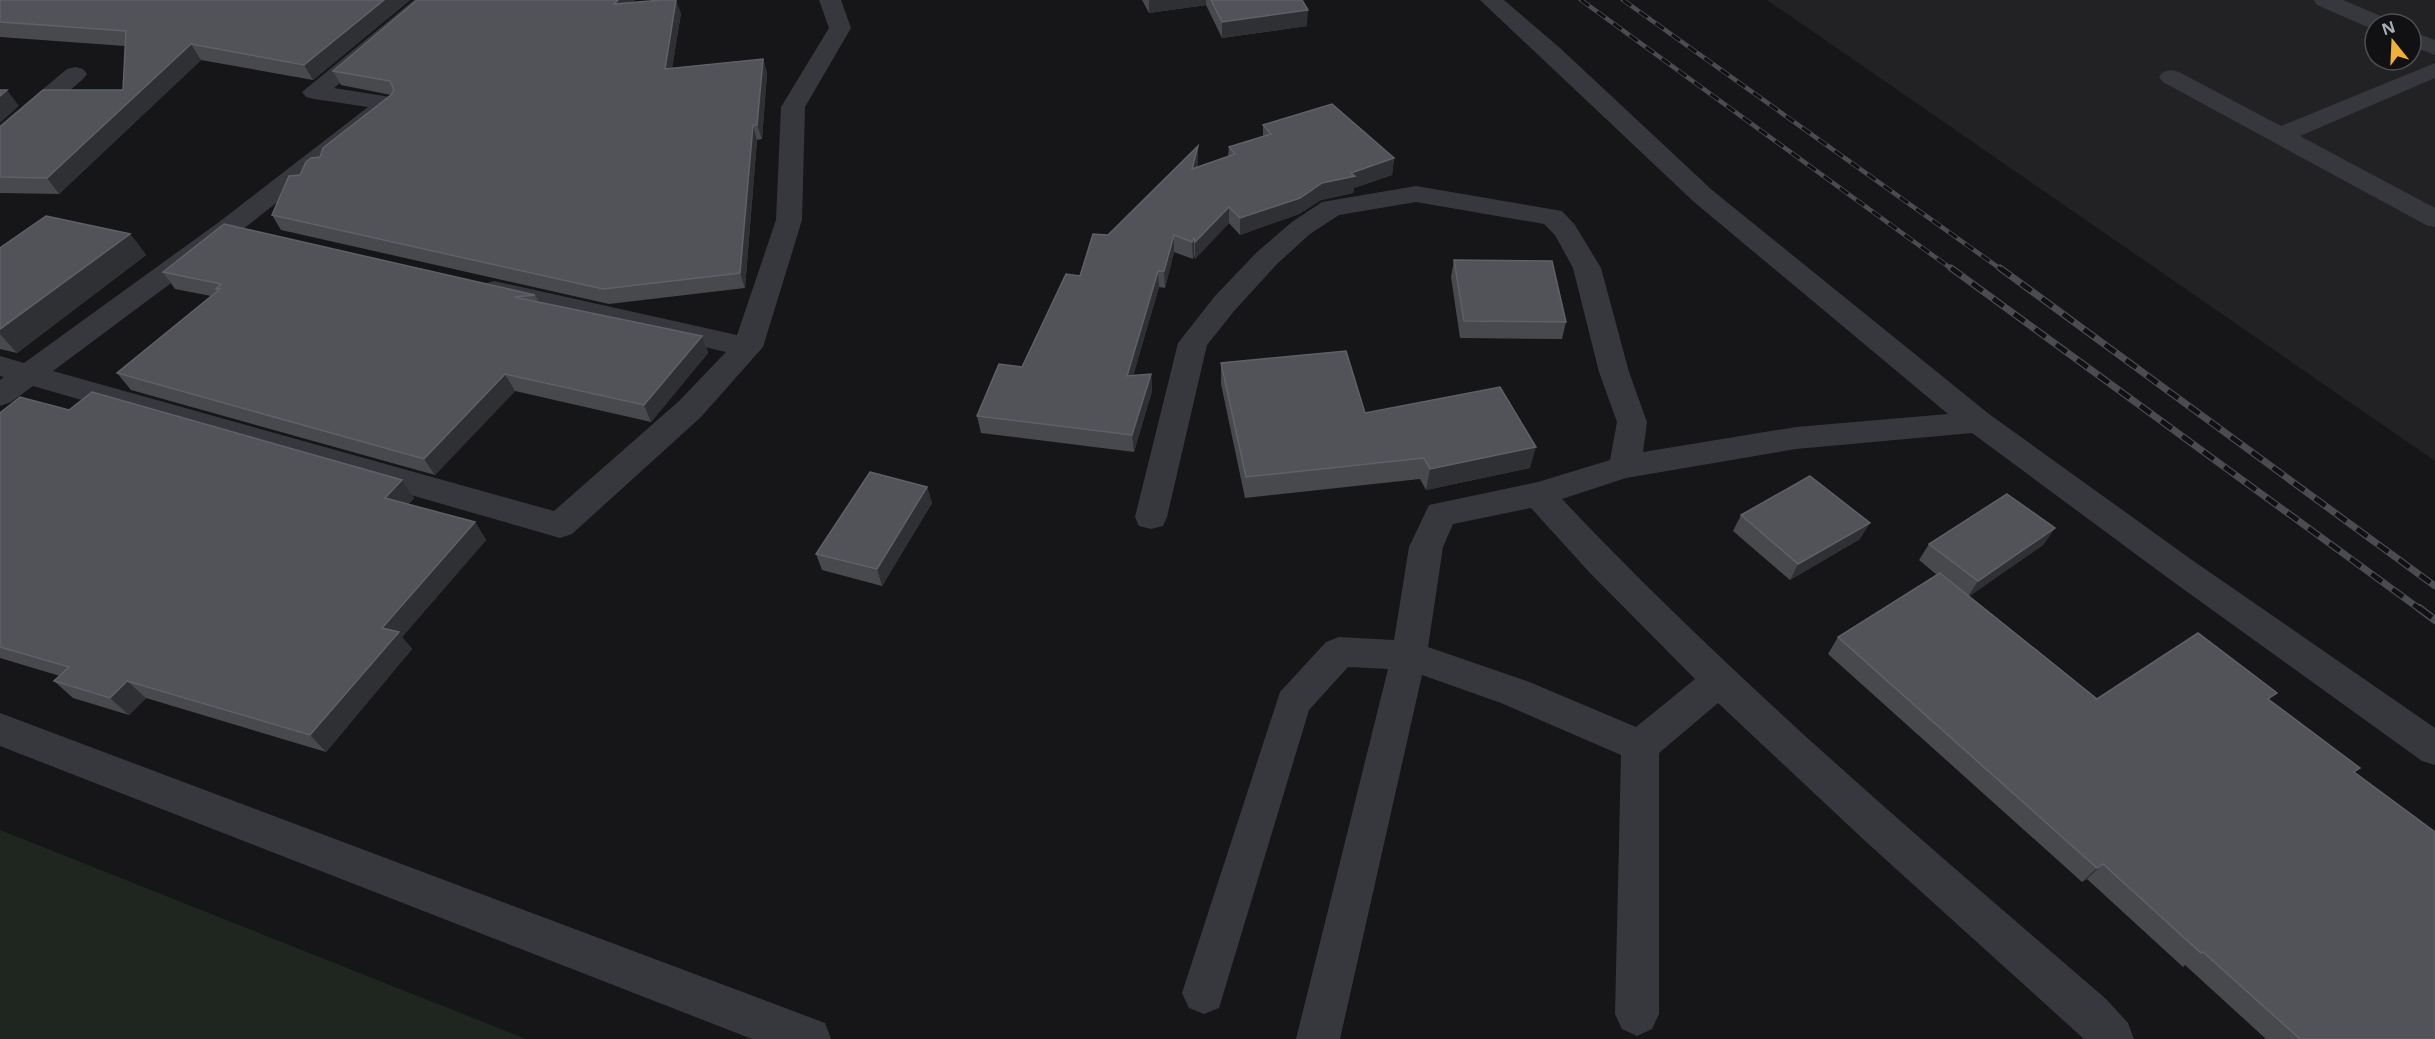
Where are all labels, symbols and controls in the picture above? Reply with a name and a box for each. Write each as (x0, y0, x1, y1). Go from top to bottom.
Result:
north arrow (2363, 12, 2423, 72)
text: N (2379, 15, 2398, 40)

